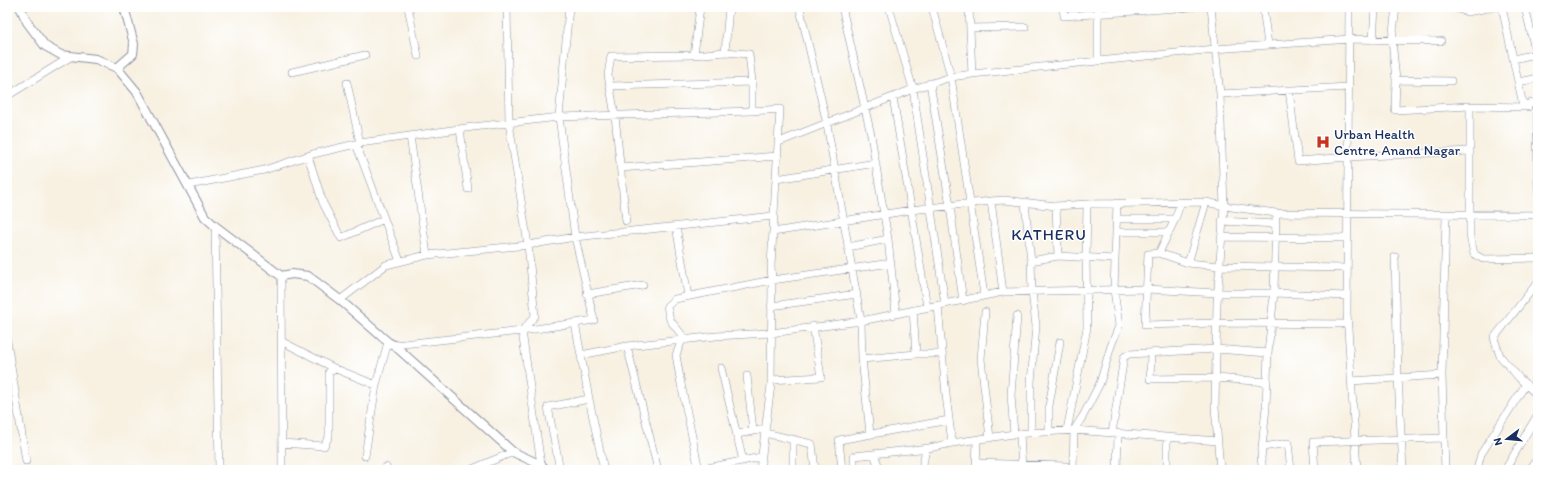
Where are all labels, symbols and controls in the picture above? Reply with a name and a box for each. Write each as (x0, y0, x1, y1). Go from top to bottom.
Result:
place label: Urban Health Centre, Anand Nagar (1334, 126, 1461, 159)
hospital icon: Urban Health Centre, Anand Nagar (1315, 134, 1331, 150)
district label: KATHERU (1011, 225, 1087, 244)
north arrow (1487, 419, 1527, 459)
text: N (1491, 436, 1505, 447)

